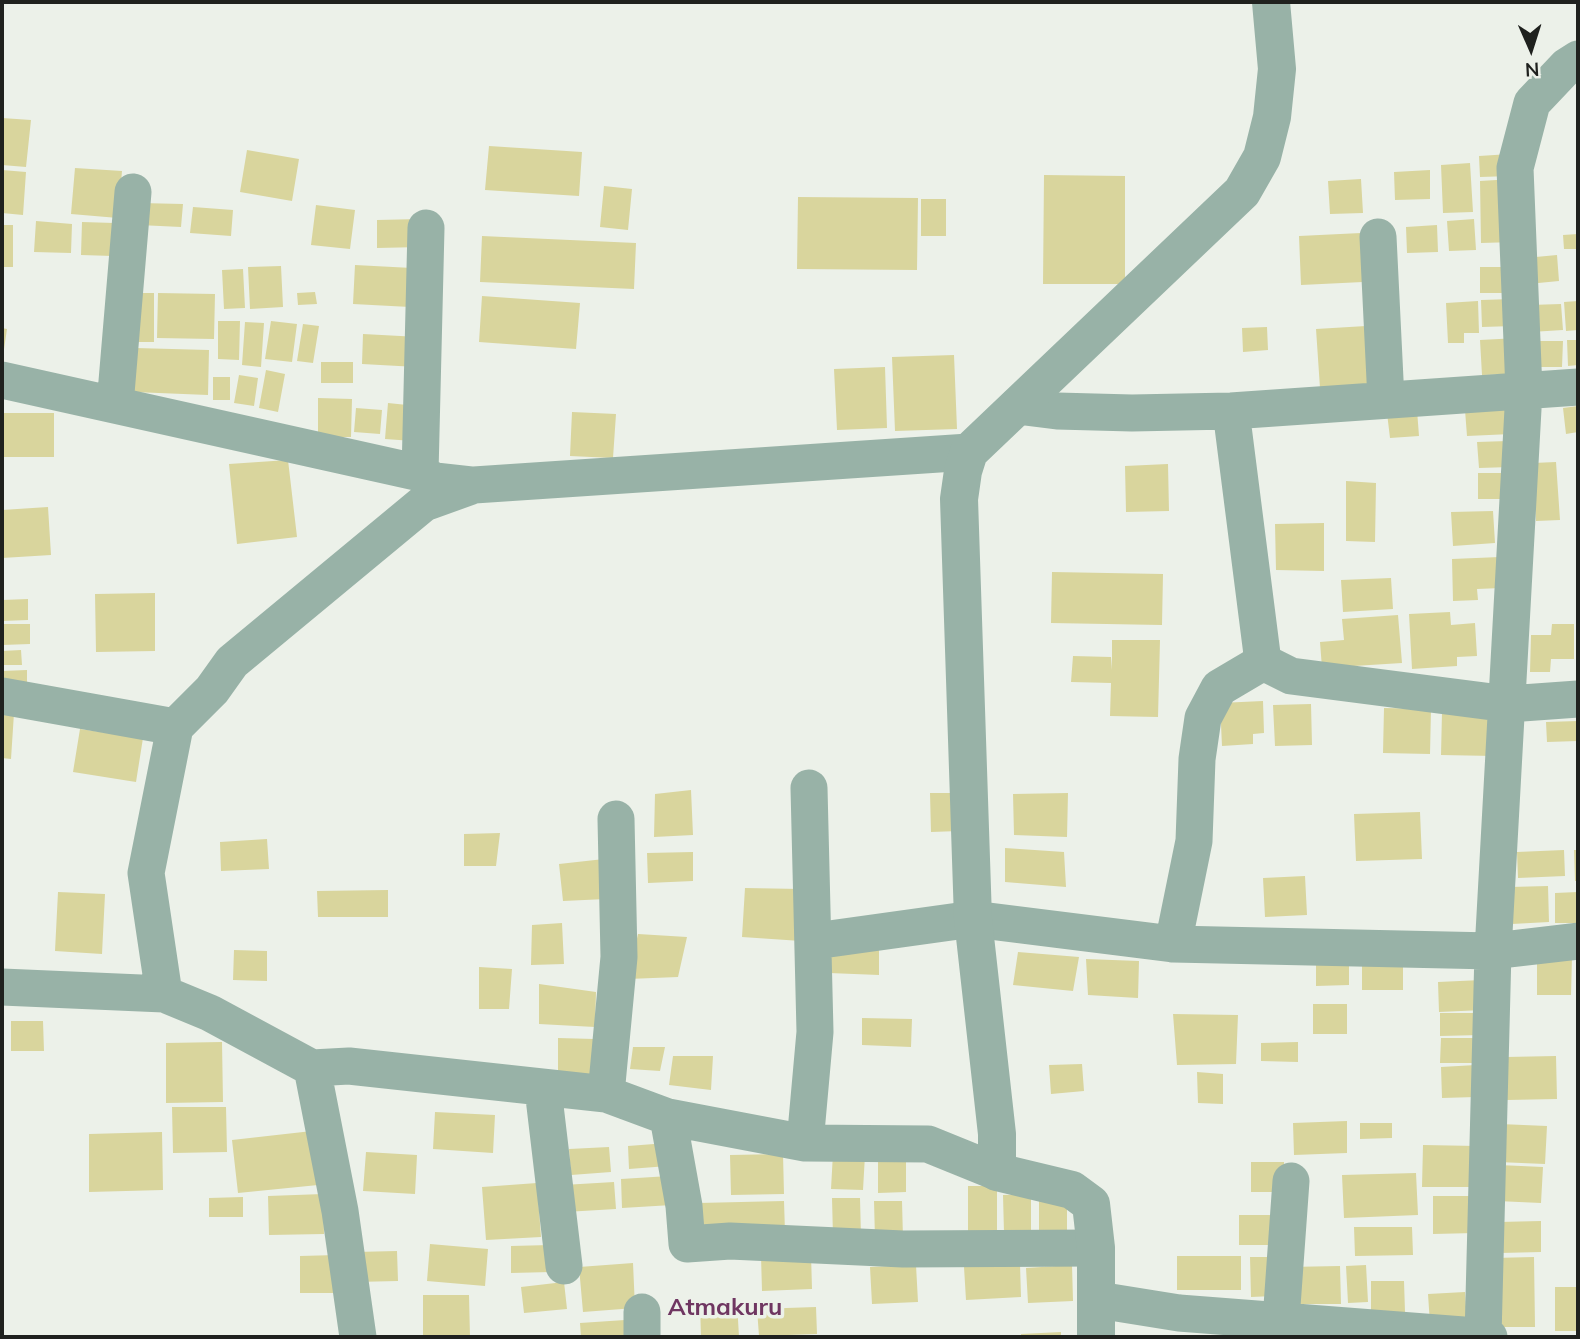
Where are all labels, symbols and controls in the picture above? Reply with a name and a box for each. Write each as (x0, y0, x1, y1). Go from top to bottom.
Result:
north arrow (1496, 14, 1566, 84)
text: N (1524, 58, 1540, 82)
district label: Atmakuru (668, 1294, 782, 1322)

